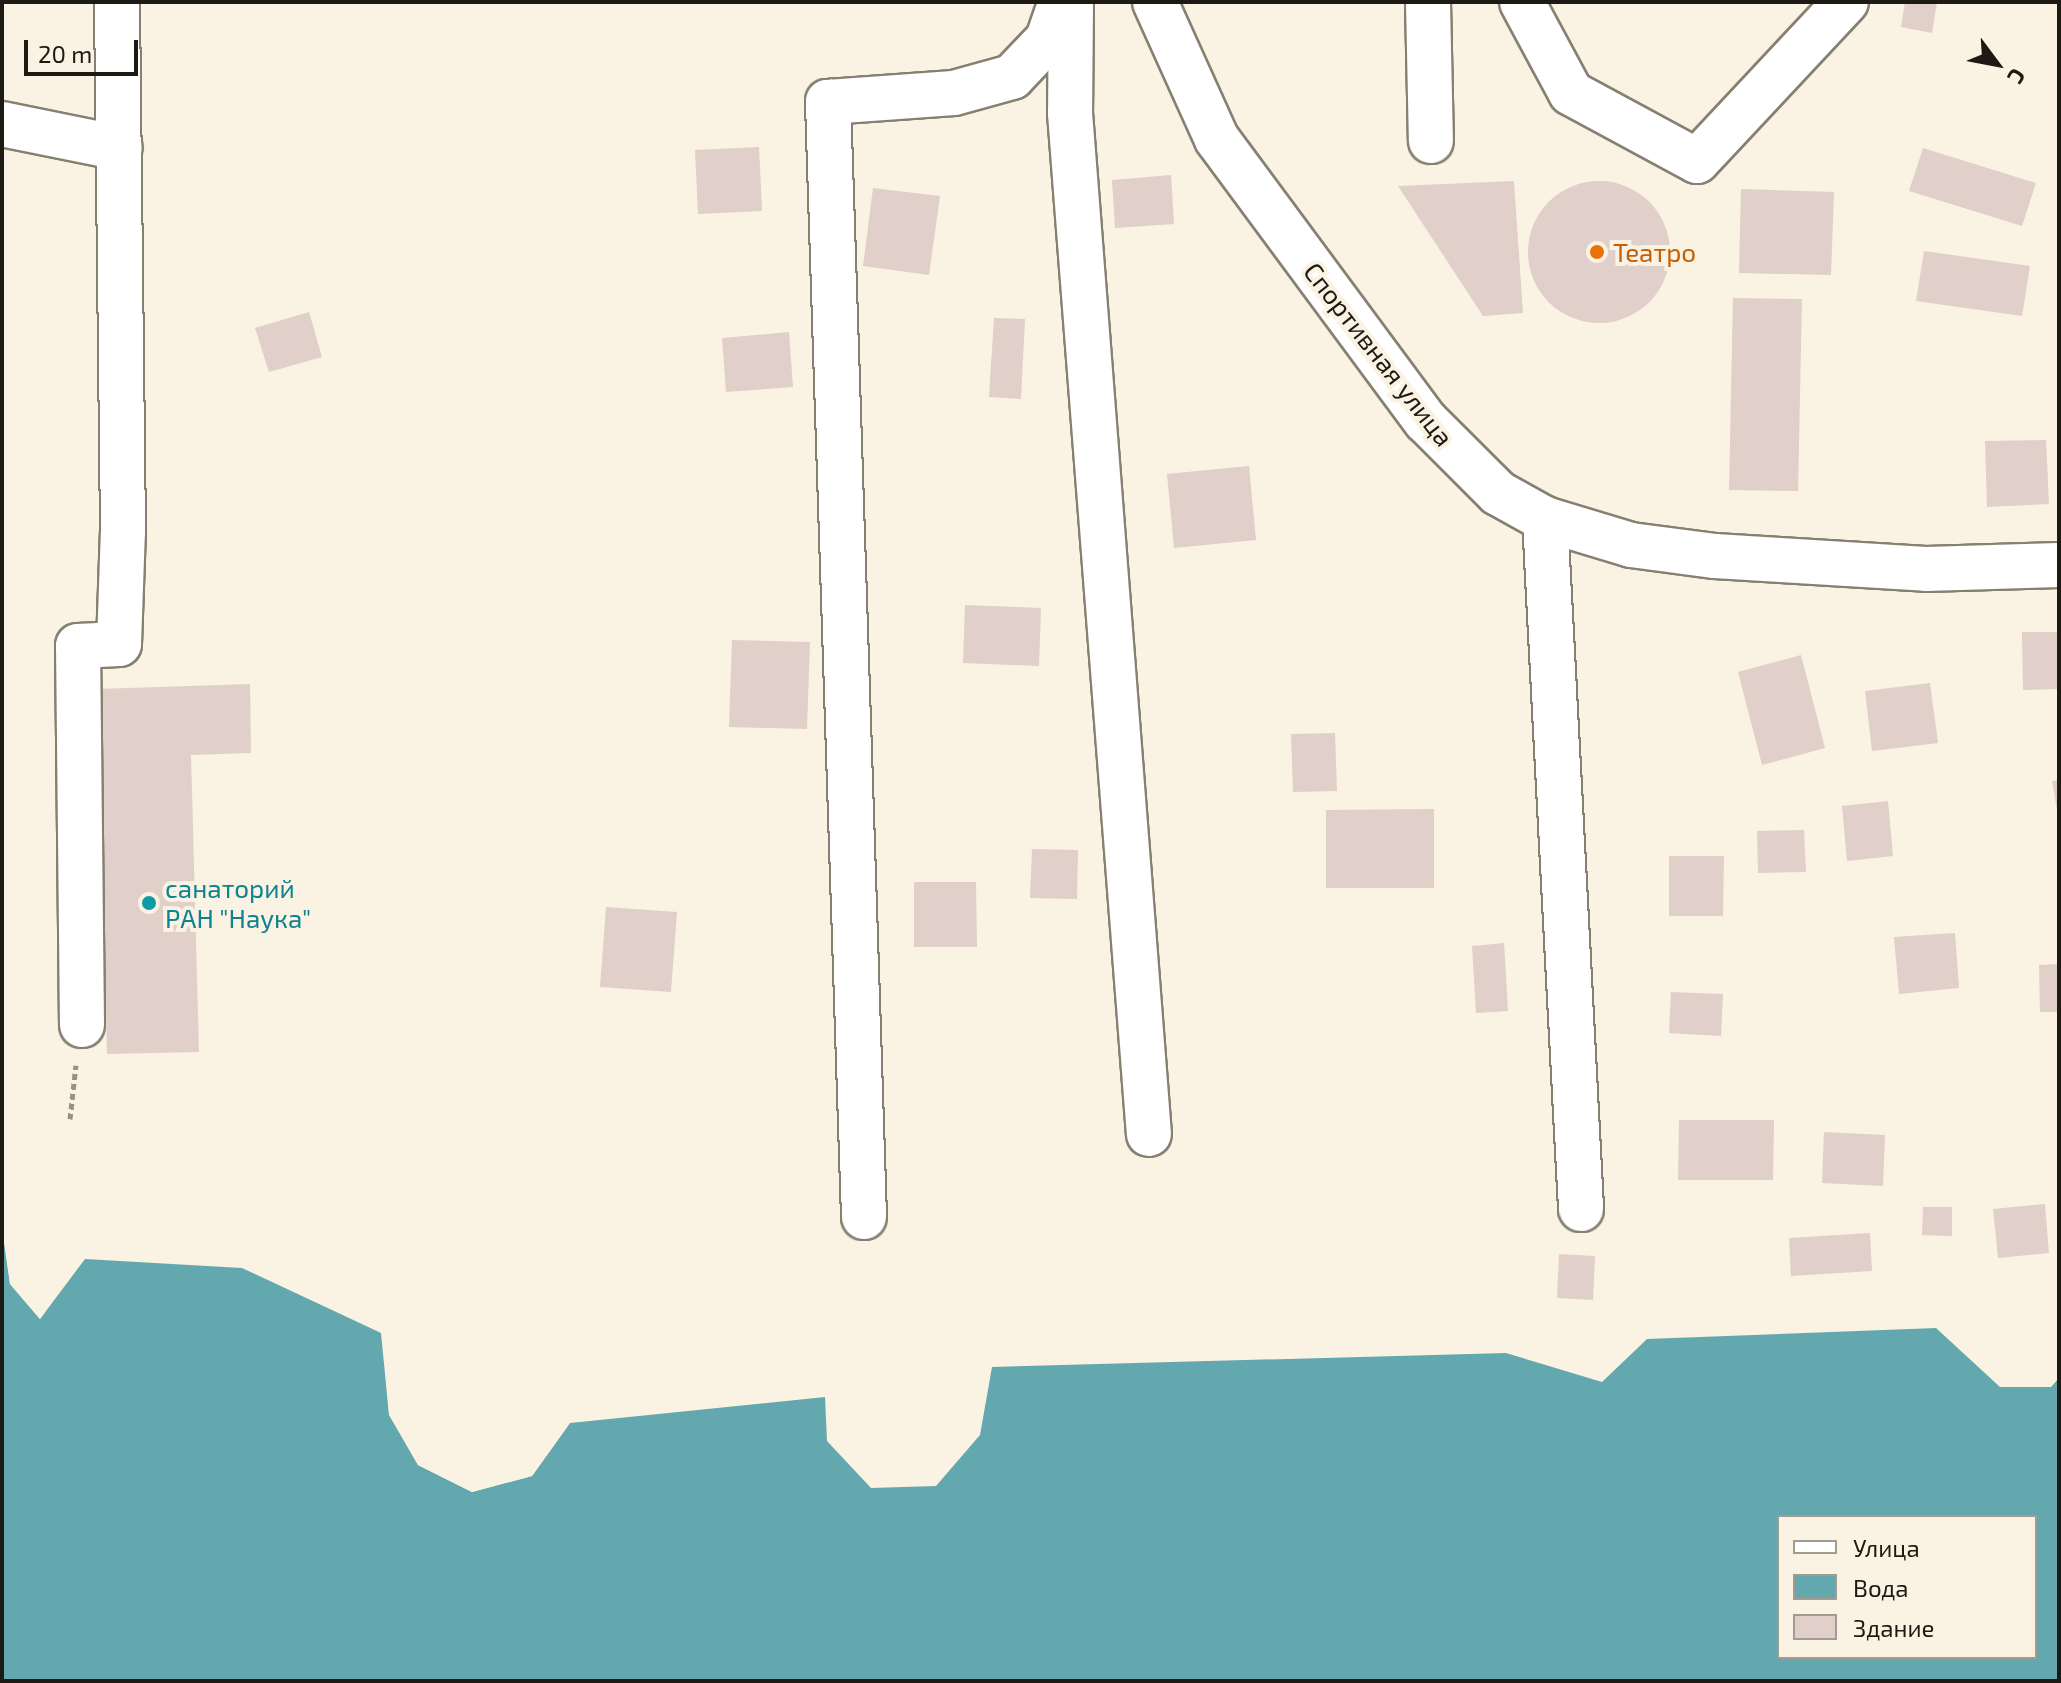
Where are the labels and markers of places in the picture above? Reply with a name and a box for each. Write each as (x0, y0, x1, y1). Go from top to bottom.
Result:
place label: Театро (1613, 236, 1696, 268)
marker: Театро (1588, 243, 1606, 261)
place label: санаторий РАН "Наука" (165, 872, 312, 934)
marker: санаторий РАН "Наука" (140, 894, 158, 912)

